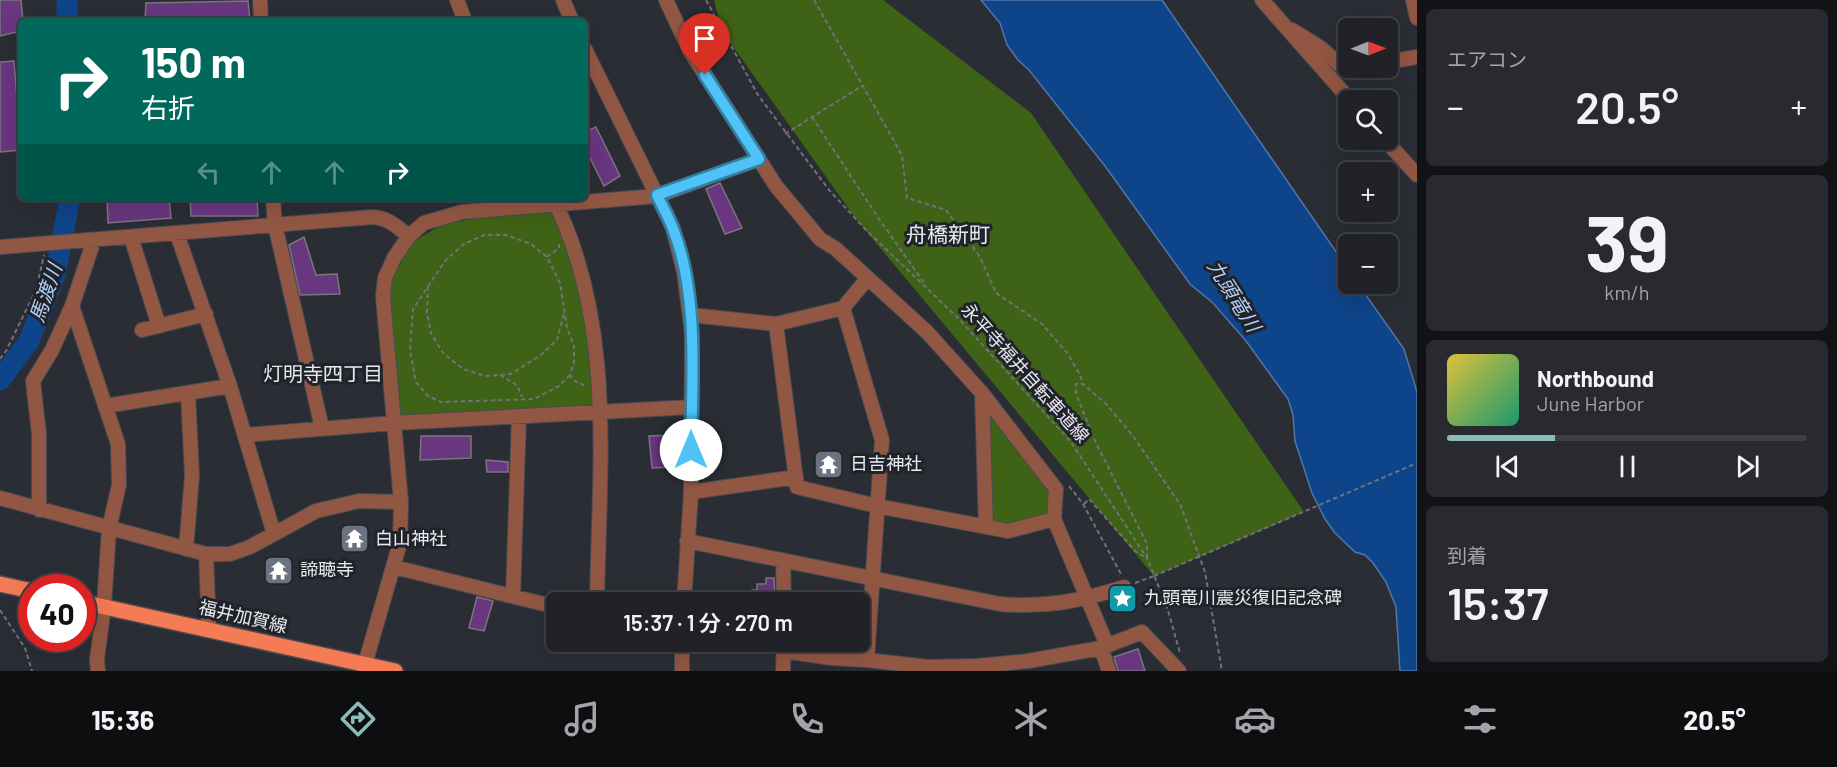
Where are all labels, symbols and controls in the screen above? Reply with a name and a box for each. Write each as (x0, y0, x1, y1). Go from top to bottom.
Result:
pin (679, 13, 730, 75)
north arrow (1338, 18, 1398, 78)
map controls (1338, 18, 1398, 294)
icon: arrive (688, 22, 721, 55)
text: 150 m (141, 36, 246, 86)
icon: right (42, 42, 120, 120)
text: エアコン (1447, 47, 1527, 71)
text: 20.5° (1575, 79, 1679, 133)
text: − (1447, 86, 1464, 126)
text: + (1790, 86, 1807, 126)
button: search (1338, 90, 1398, 150)
text: 右折 (141, 91, 195, 123)
icon: left (192, 156, 225, 189)
icon: ahead (255, 156, 288, 189)
icon: ahead (318, 156, 351, 189)
icon: right (381, 156, 414, 189)
button: + (1338, 162, 1398, 222)
text: 39 (1585, 194, 1669, 288)
district label: 舟橋新町 (906, 221, 990, 246)
button: − (1338, 234, 1398, 294)
water label: 九頭竜川 (1203, 255, 1267, 337)
water label: 馬渡川 (24, 259, 67, 325)
text: km/h (1604, 280, 1650, 304)
street label: 永平寺福井自転車道線 (957, 298, 1094, 447)
district label: 灯明寺四丁目 (263, 361, 383, 385)
text: Northbound (1537, 365, 1654, 391)
text: June Harbor (1537, 391, 1644, 415)
position arrow (659, 418, 723, 482)
temple icon: 日吉神社 (813, 448, 845, 480)
icon: previous (1491, 450, 1524, 483)
icon: pause (1611, 450, 1644, 483)
icon: next (1731, 450, 1764, 483)
place label: 日吉神社 (850, 452, 922, 474)
temple icon: 白山神社 (338, 523, 370, 555)
place label: 白山神社 (375, 527, 447, 549)
text: 到着 (1447, 543, 1487, 567)
temple icon: 諦聴寺 (263, 554, 295, 586)
place label: 諦聴寺 (300, 558, 354, 580)
speed limit sign: 40 (18, 574, 96, 652)
text: 15:37 (1447, 575, 1549, 629)
place icon: 九頭竜川震災復旧記念碑 (1107, 582, 1139, 614)
place label: 九頭竜川震災復旧記念碑 (1144, 586, 1342, 608)
street label: 福井加賀線 (197, 595, 290, 637)
text: 15:37 · 1 分 · 270 m (623, 609, 793, 635)
icon: directions (337, 698, 379, 740)
icon: music (561, 698, 603, 740)
icon: phone (786, 698, 828, 740)
icon: climate (1010, 698, 1052, 740)
icon: car (1234, 698, 1276, 740)
icon: filters (1459, 698, 1501, 740)
text: 15:36 (91, 703, 154, 735)
text: 20.5° (1683, 703, 1746, 735)

